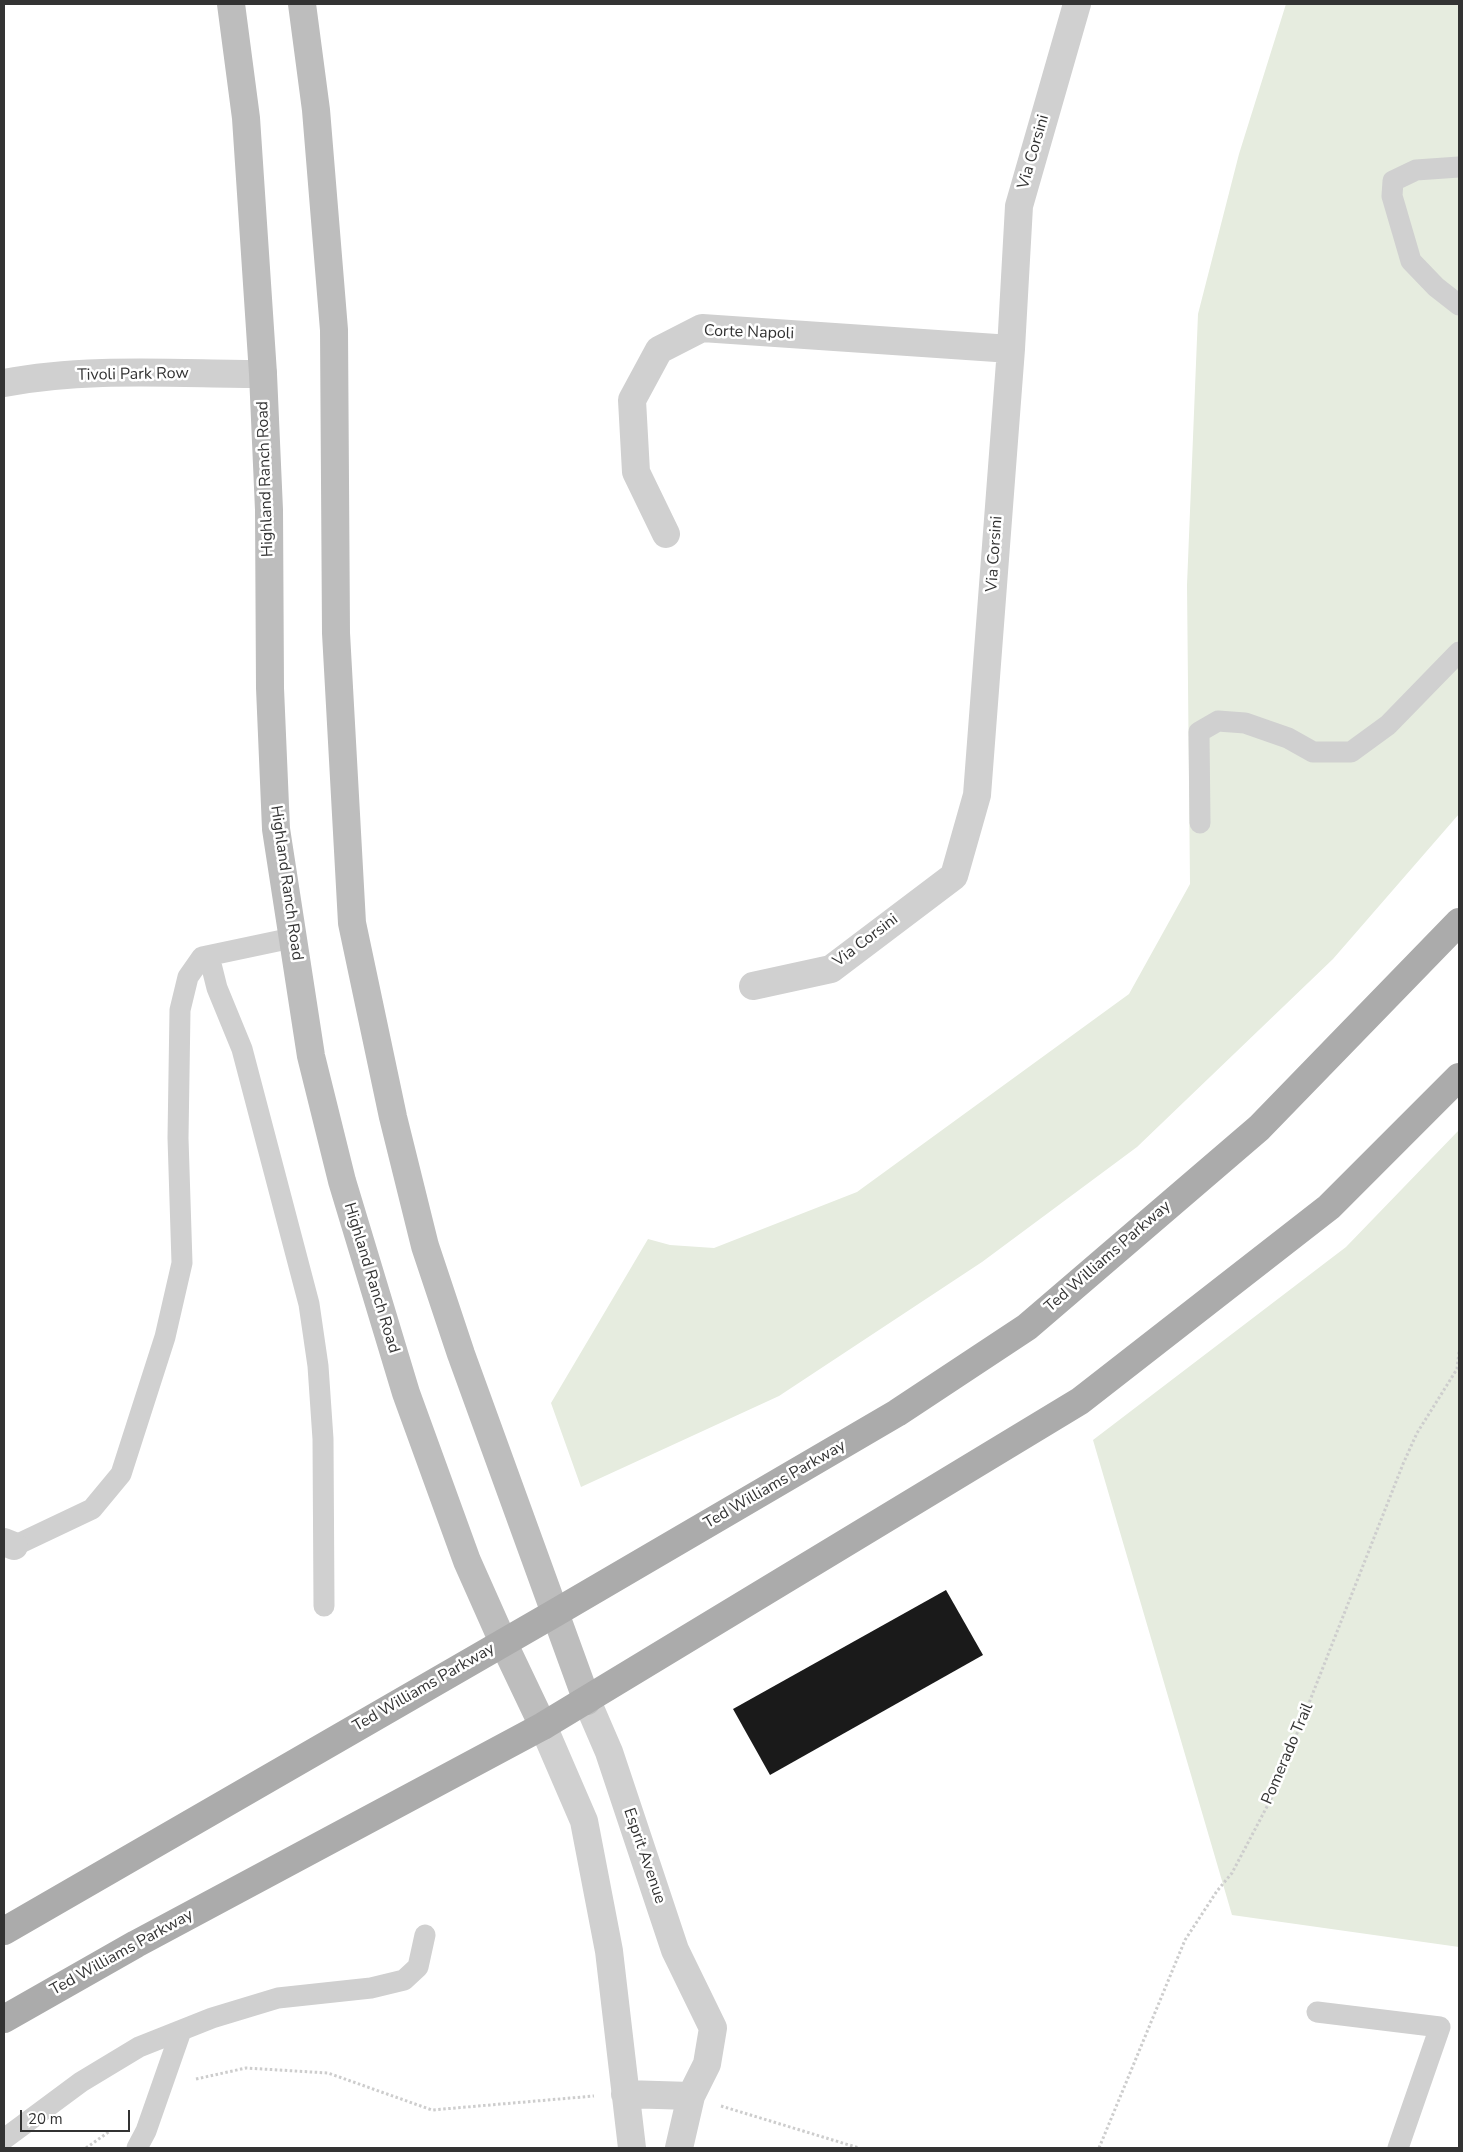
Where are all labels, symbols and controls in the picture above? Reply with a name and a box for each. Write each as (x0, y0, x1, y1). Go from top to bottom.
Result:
street label: Via Corsini (1014, 113, 1054, 191)
street label: Corte Napoli (703, 322, 795, 344)
street label: Tivoli Park Row (77, 364, 189, 386)
street label: Highland Ranch Road (254, 401, 278, 557)
street label: Via Corsini (983, 515, 1007, 593)
street label: Highland Ranch Road (266, 804, 306, 962)
street label: Via Corsini (830, 910, 902, 972)
street label: Ted Williams Parkway (1041, 1197, 1175, 1317)
street label: Highland Ranch Road (339, 1201, 403, 1355)
street label: Ted Williams Parkway (701, 1437, 849, 1533)
street label: Ted Williams Parkway (350, 1640, 498, 1736)
street label: Pomerado Trail (1258, 1700, 1318, 1808)
street label: Esprit Avenue (619, 1806, 669, 1906)
street label: Ted Williams Parkway (47, 1906, 197, 2000)
scale bar (22, 2100, 132, 2132)
text: 20 m (28, 2109, 63, 2129)

